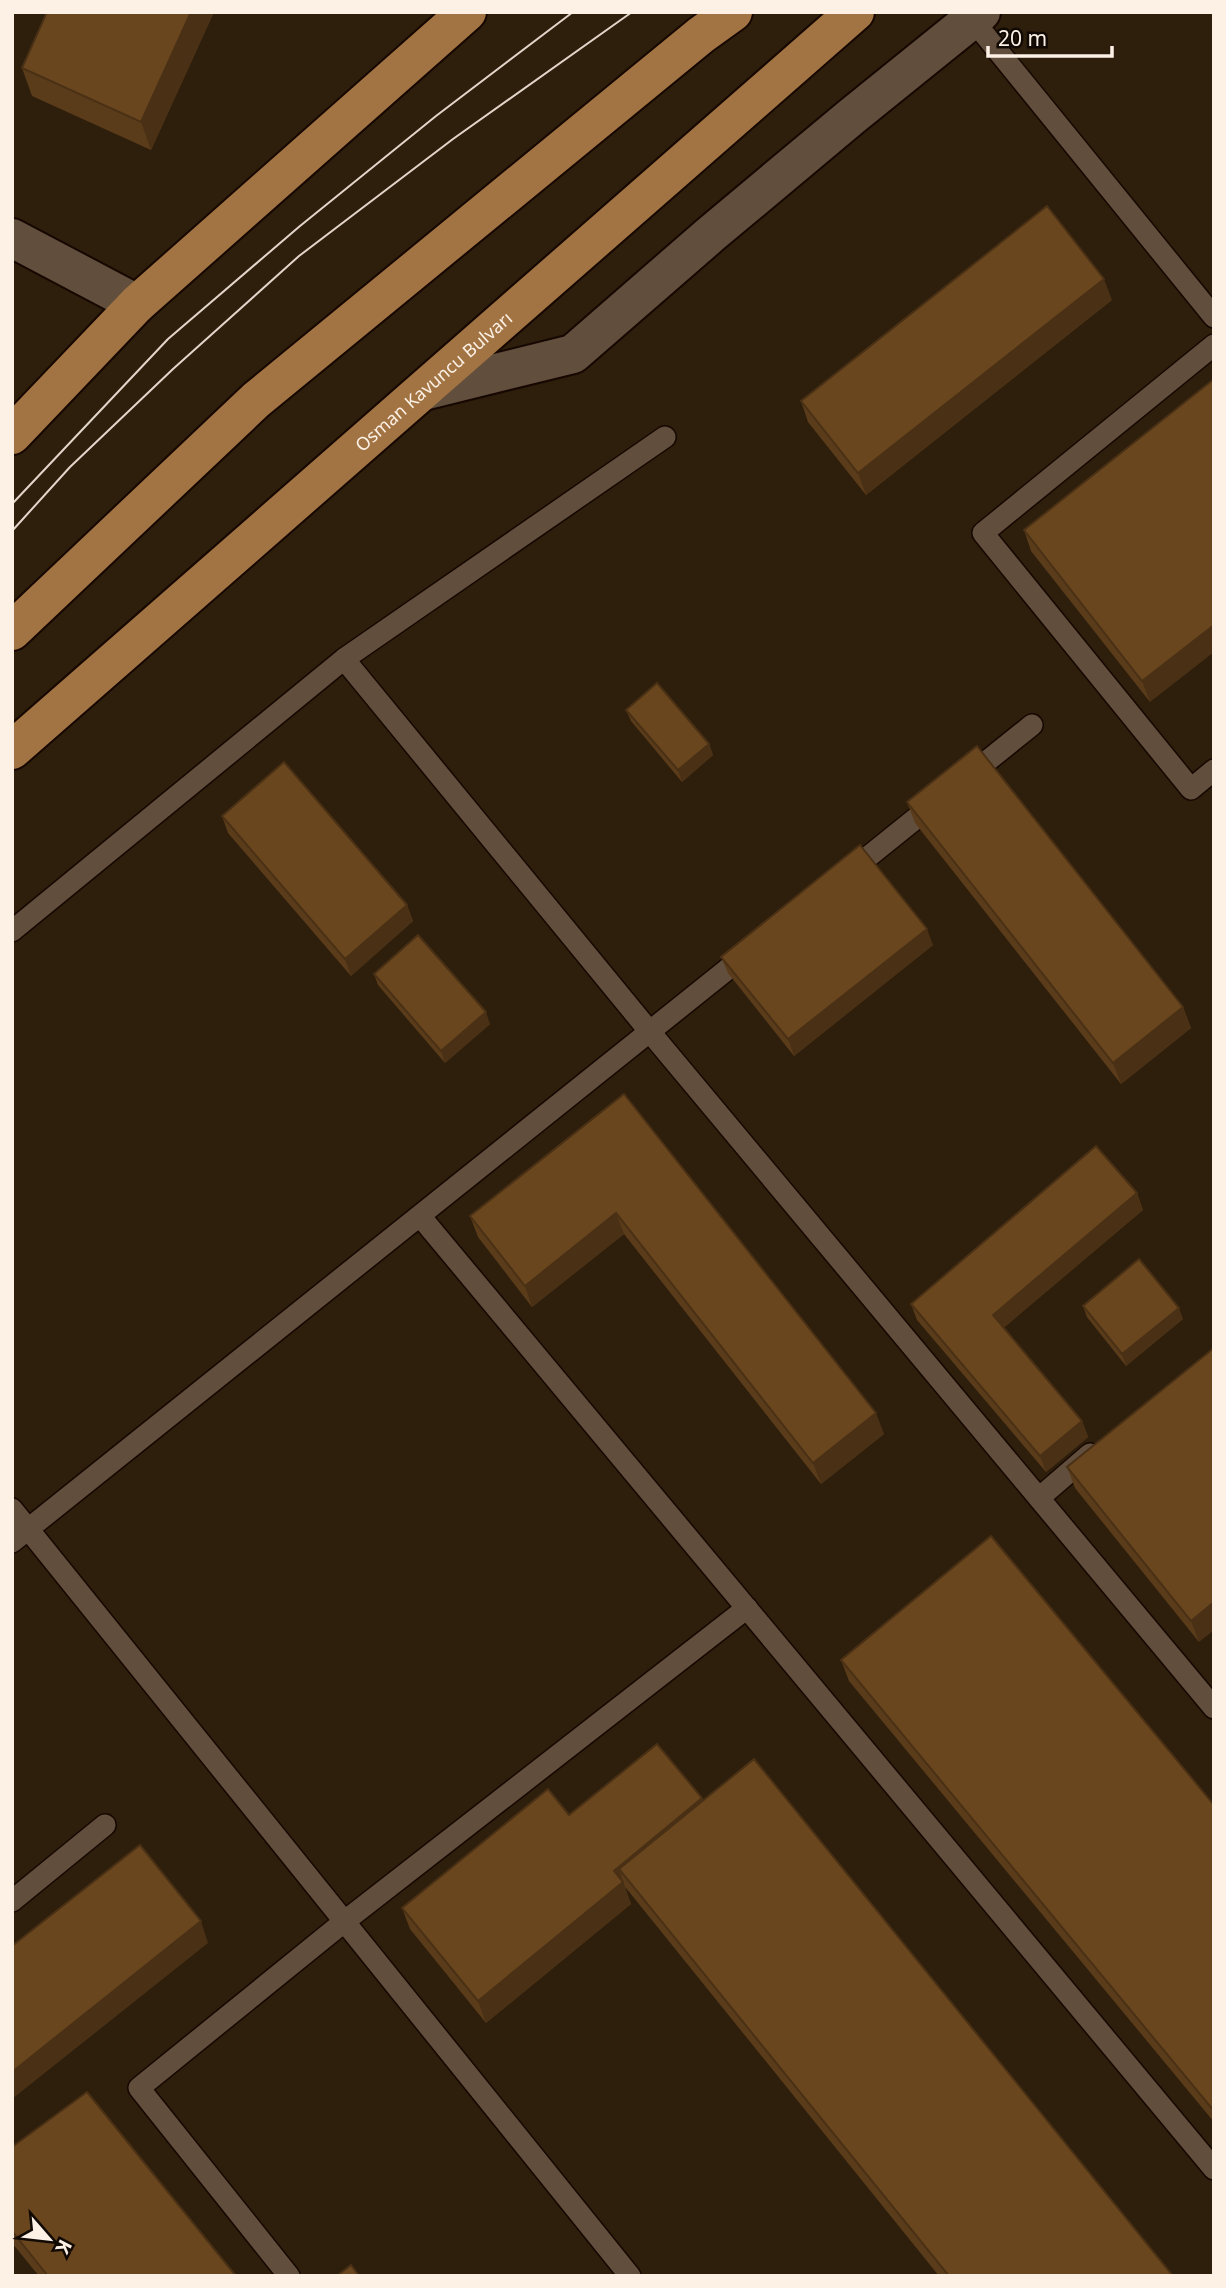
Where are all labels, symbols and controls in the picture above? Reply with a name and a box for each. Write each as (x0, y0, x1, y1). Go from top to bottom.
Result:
scale bar (988, 14, 1112, 58)
text: 20 m (998, 24, 1047, 52)
street label: Osman Kavuncu Bulvarı (350, 306, 517, 456)
north arrow (14, 2204, 84, 2274)
text: K (49, 2235, 78, 2259)

